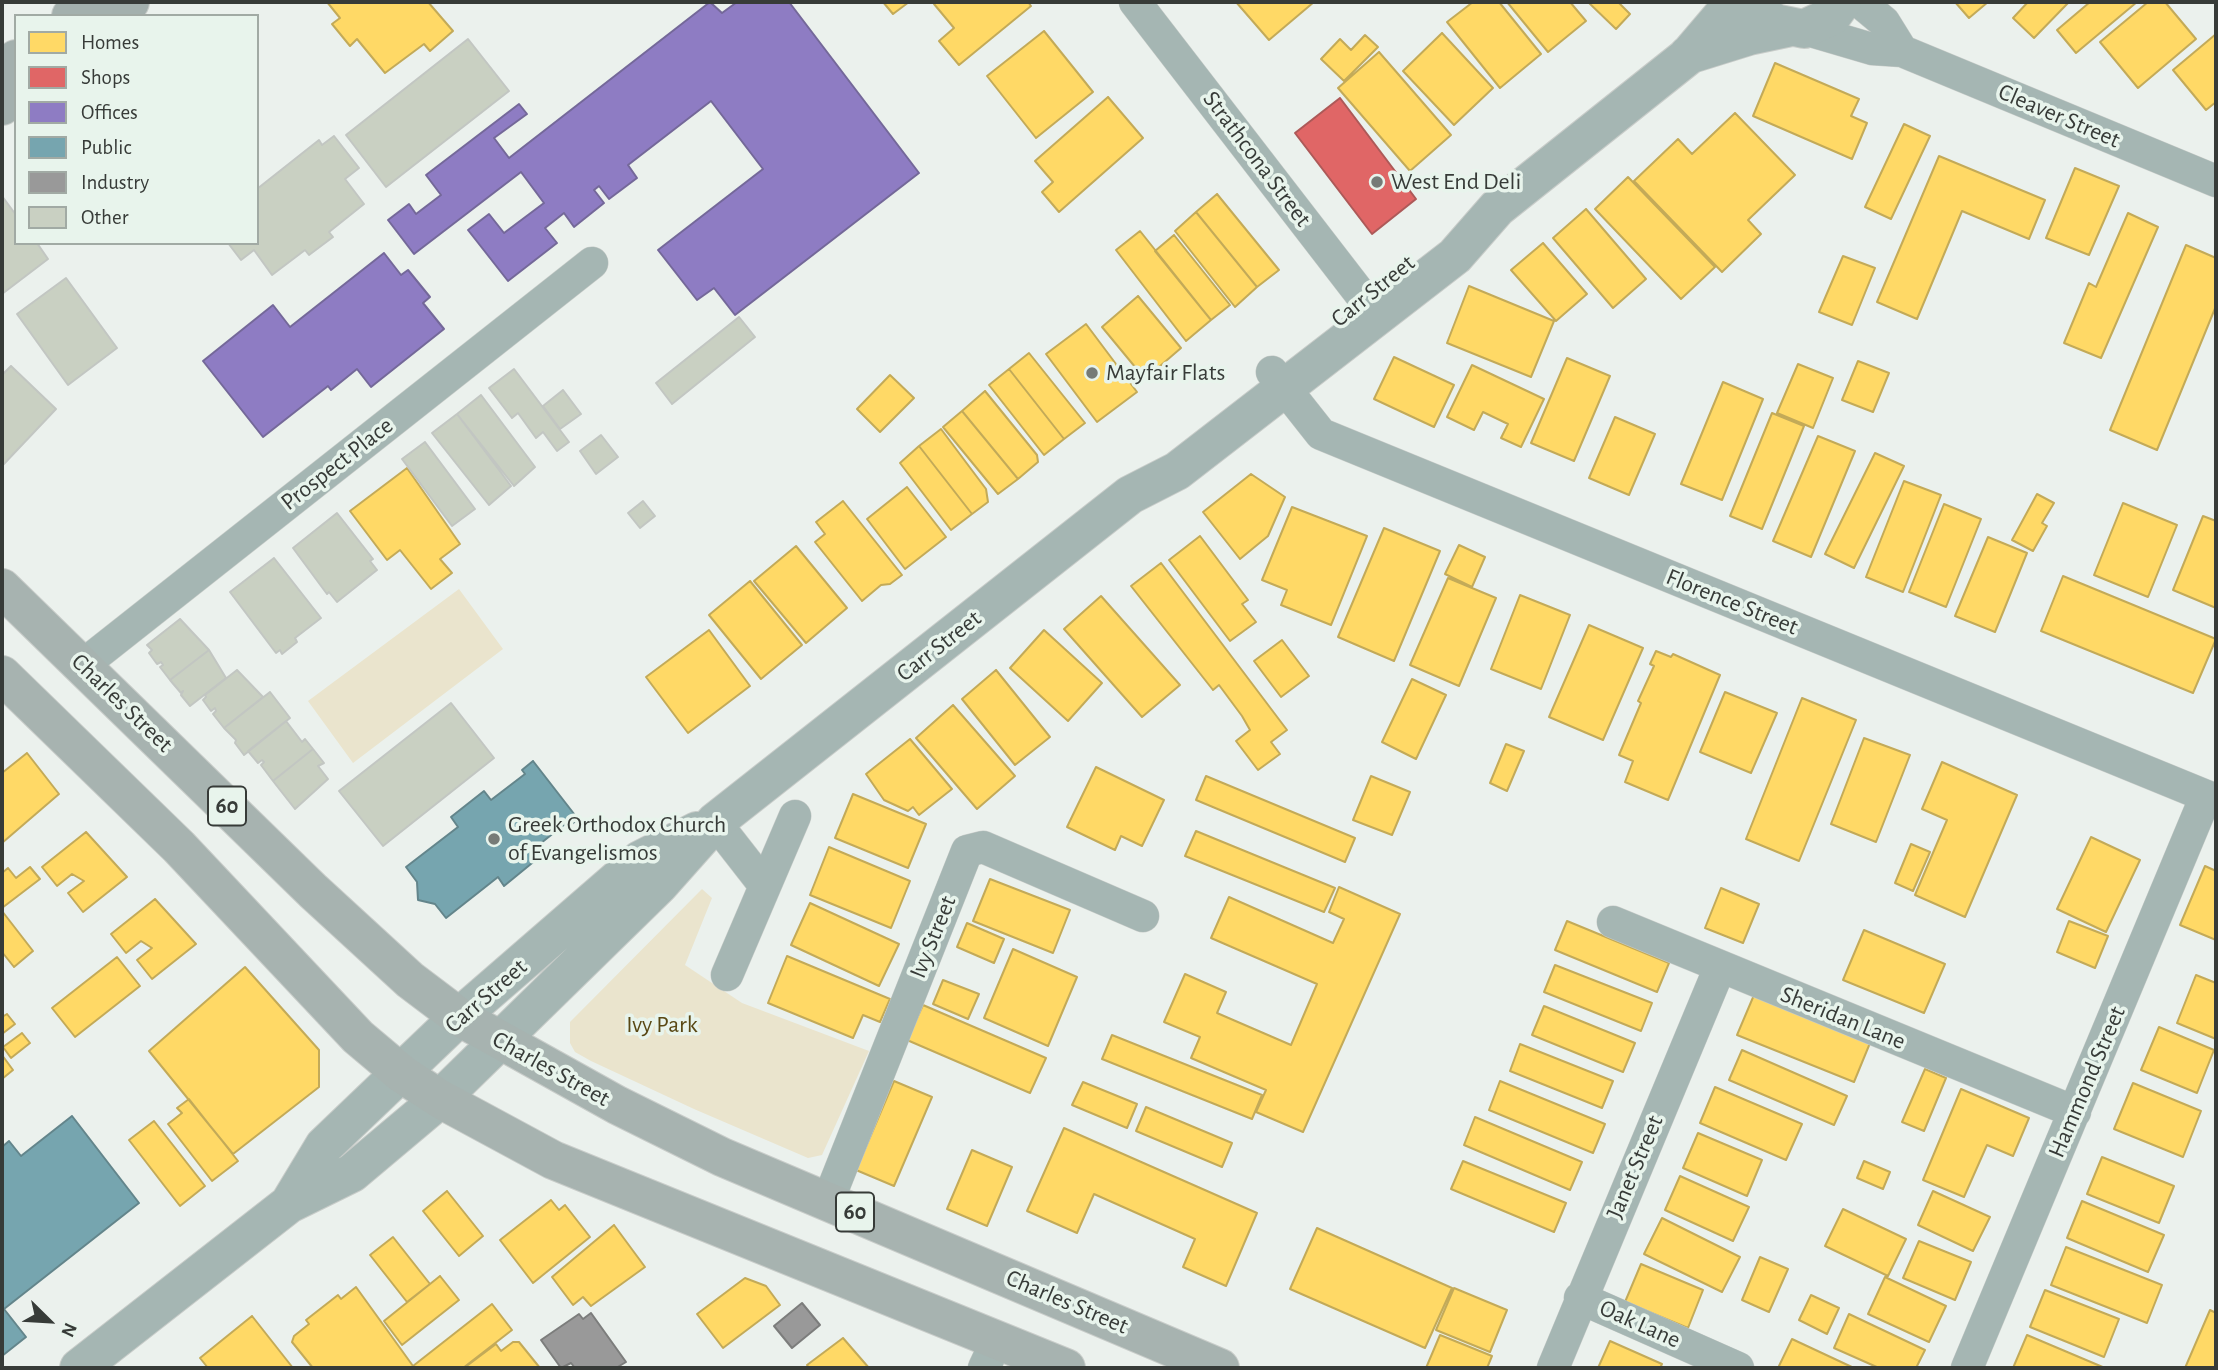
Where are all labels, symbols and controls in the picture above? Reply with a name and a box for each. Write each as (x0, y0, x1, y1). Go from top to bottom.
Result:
legend (14, 14, 259, 245)
text: Homes (81, 32, 139, 53)
text: Shops (81, 67, 130, 88)
street label: Cleaver Street (1994, 77, 2124, 155)
street label: Strathcona Street (1197, 85, 1317, 233)
text: Offices (81, 102, 138, 123)
text: Public (81, 137, 131, 158)
place label: West End Deli (1391, 168, 1521, 196)
text: Industry (81, 172, 149, 193)
marker: West End Deli (1369, 174, 1385, 190)
text: Other (81, 207, 128, 228)
street label: Carr Street (1325, 249, 1421, 333)
place label: Mayfair Flats (1106, 359, 1225, 387)
marker: Mayfair Flats (1084, 365, 1100, 381)
street label: Prospect Place (275, 411, 399, 517)
street label: Florence Street (1662, 562, 1802, 642)
street label: Carr Street (891, 604, 987, 688)
street label: Charles Street (65, 648, 179, 758)
road number: 60 (208, 786, 246, 826)
place label: Greek Orthodox Church of Evangelismos (508, 811, 726, 867)
marker: Greek Orthodox Church of Evangelismos (486, 831, 502, 847)
street label: Ivy Street (903, 891, 963, 983)
street label: Carr Street (439, 953, 533, 1039)
street label: Sheridan Lane (1776, 980, 1910, 1056)
street label: Hammond Street (2042, 1002, 2132, 1162)
park label: Ivy Park (626, 1011, 698, 1039)
street label: Charles Street (487, 1025, 615, 1113)
street label: Janet Street (1600, 1111, 1670, 1223)
road number: 60 (836, 1192, 874, 1232)
street label: Charles Street (1002, 1263, 1132, 1341)
north arrow (14, 1286, 84, 1356)
street label: Oak Lane (1595, 1293, 1685, 1355)
text: N (57, 1320, 80, 1340)

